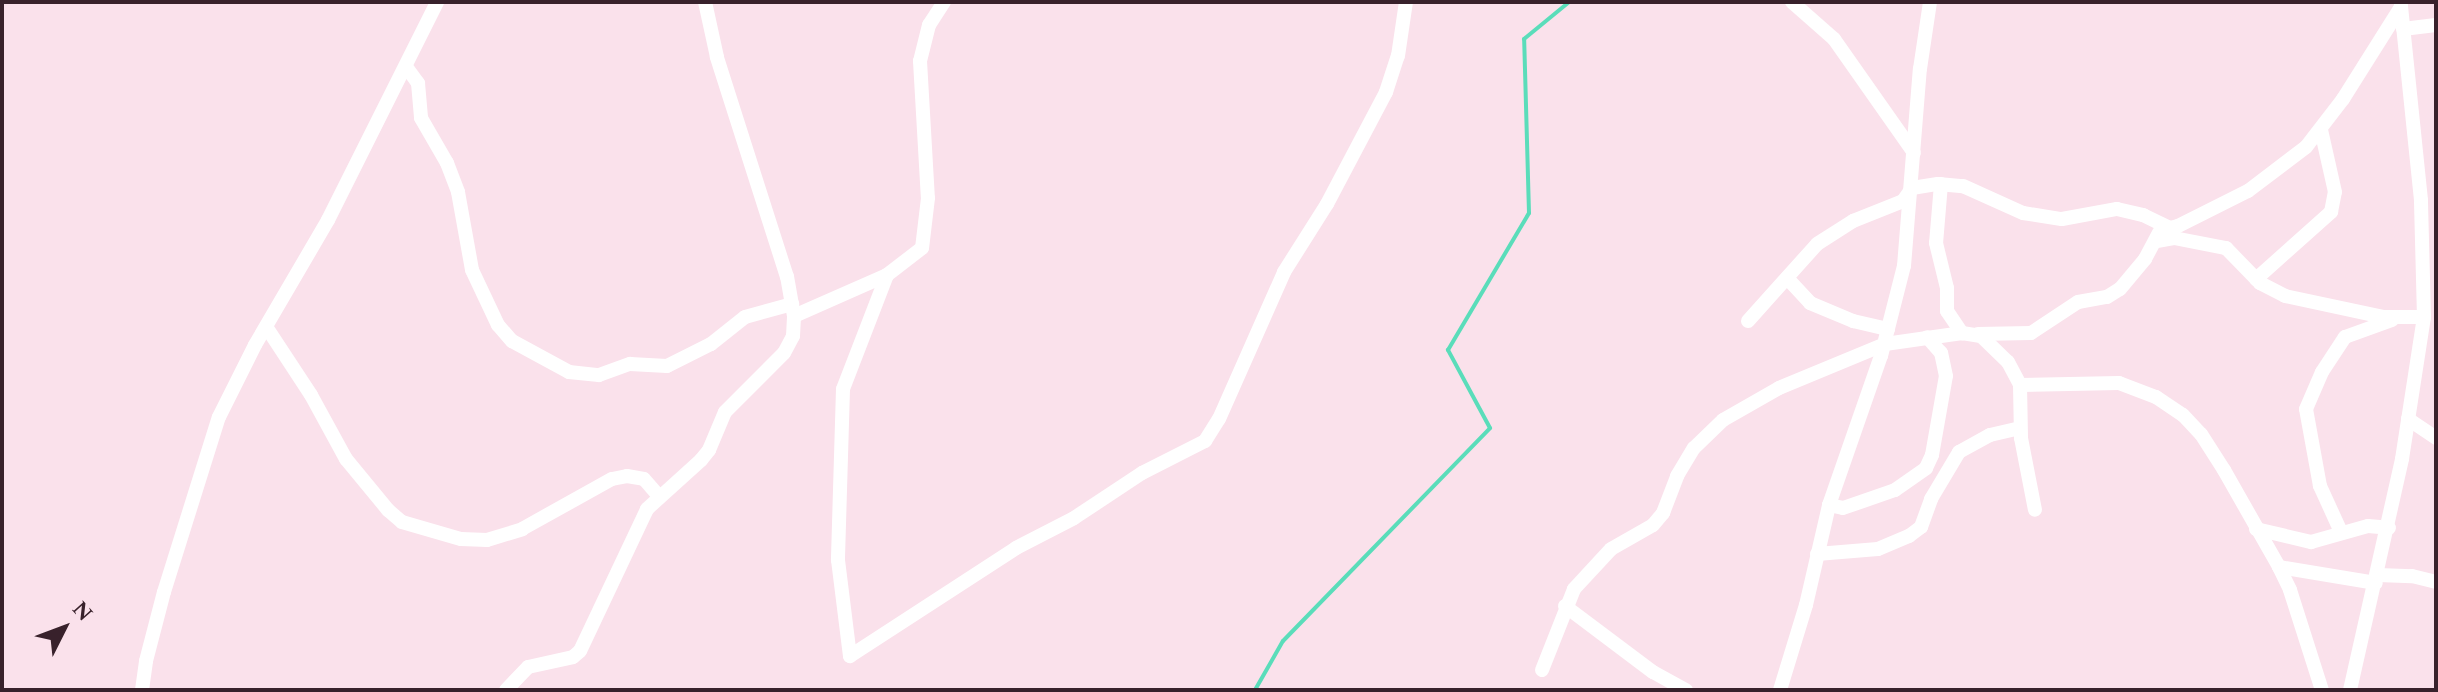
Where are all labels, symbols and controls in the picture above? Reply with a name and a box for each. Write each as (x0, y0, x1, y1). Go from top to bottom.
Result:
north arrow (24, 588, 104, 668)
text: N (64, 594, 100, 629)

